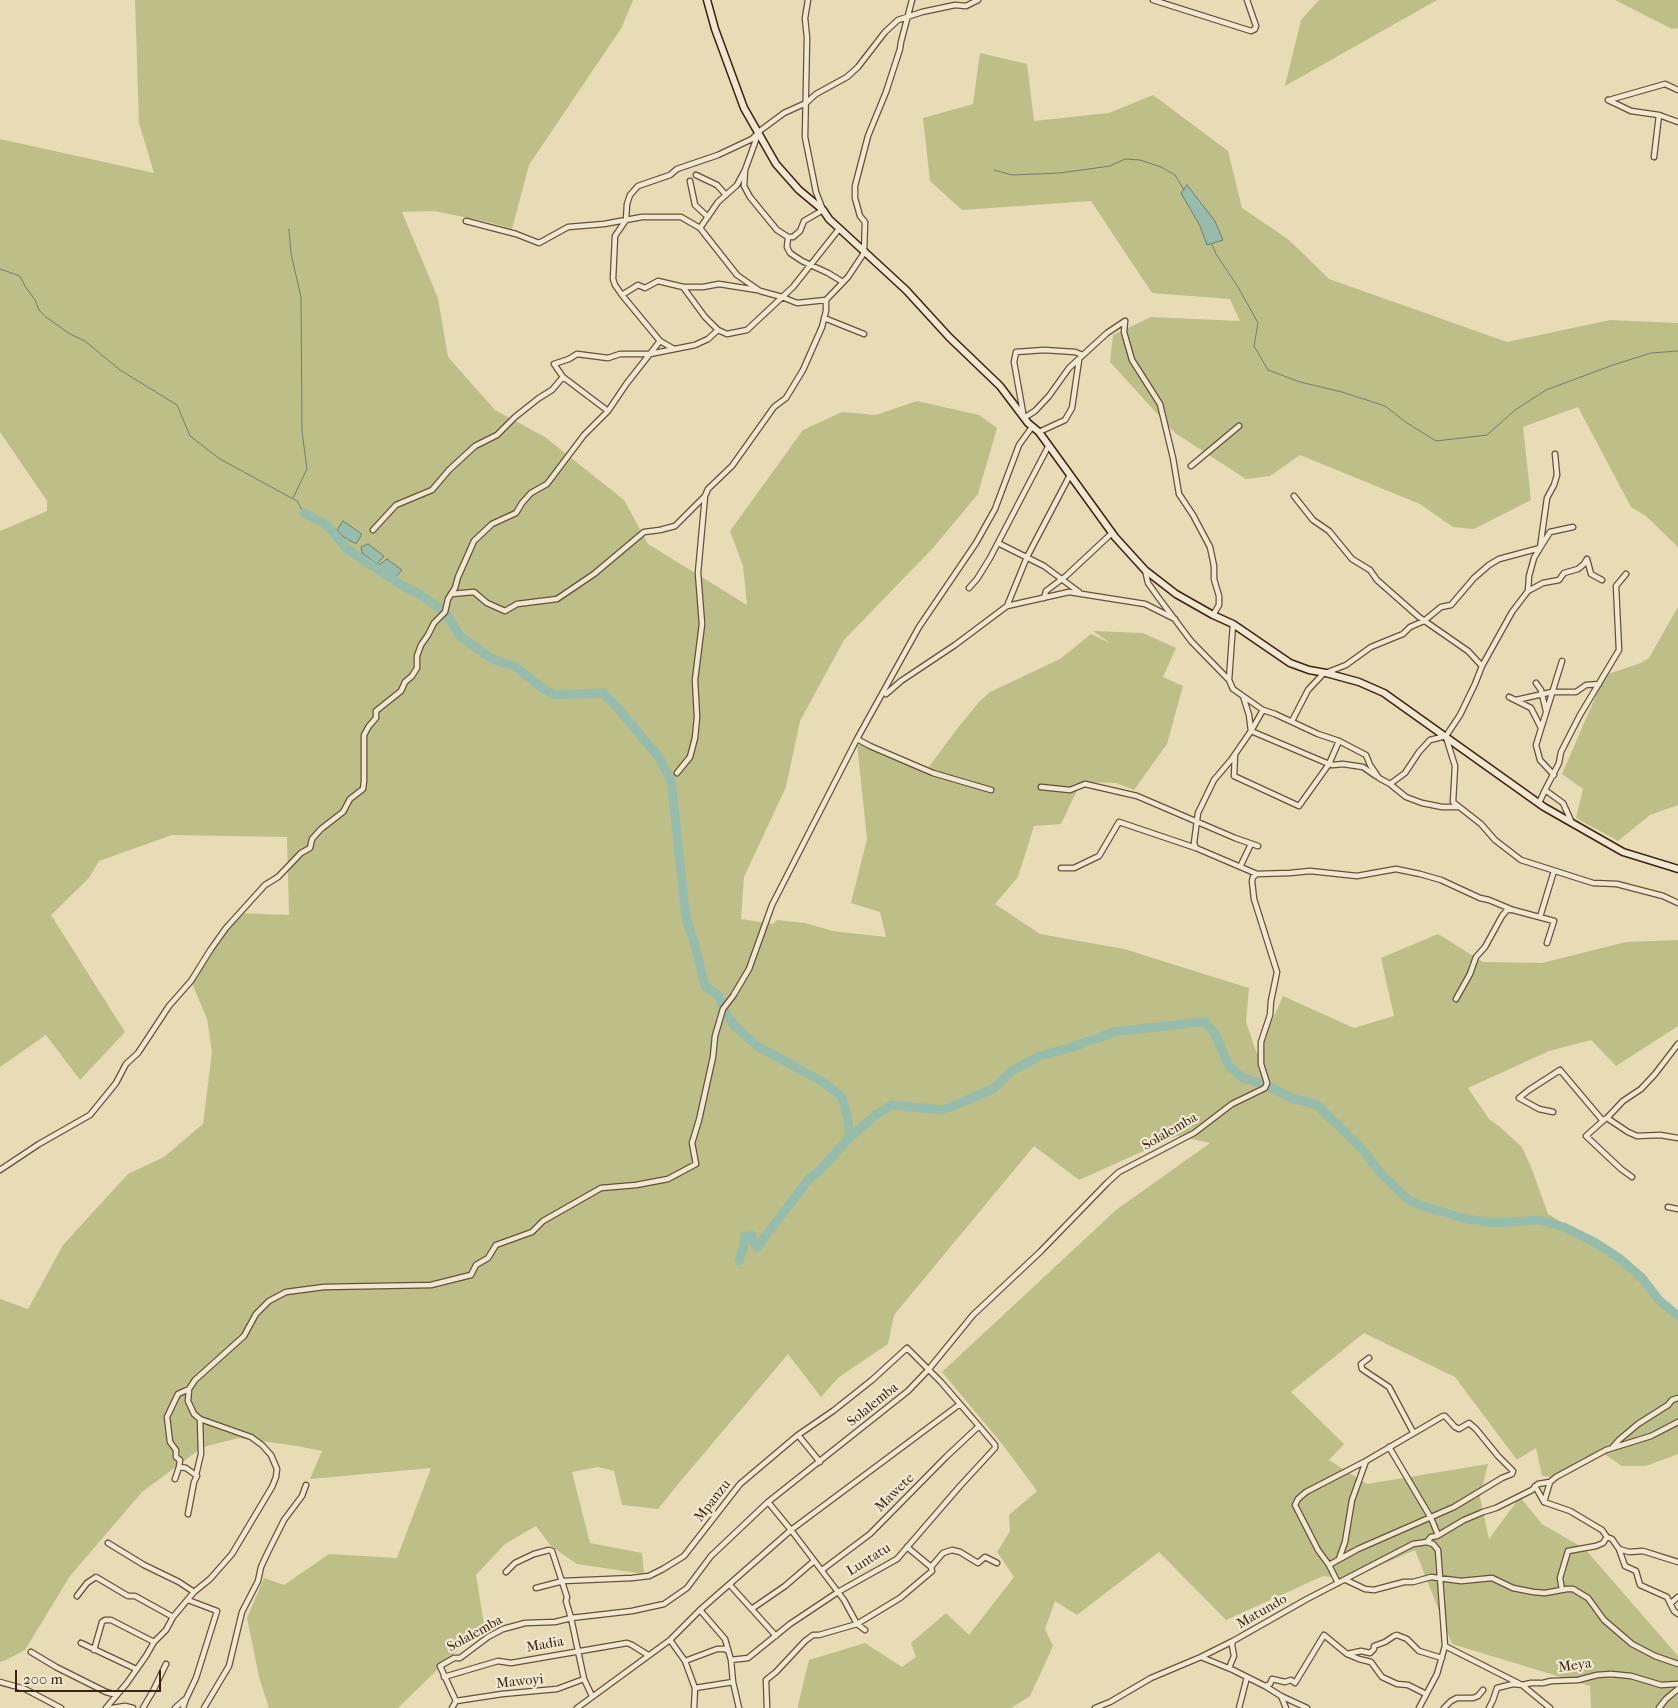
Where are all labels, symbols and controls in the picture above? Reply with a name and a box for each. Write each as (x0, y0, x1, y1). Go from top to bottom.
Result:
street label: Solalemba (1140, 1110, 1200, 1154)
street label: Solalemba (844, 1379, 902, 1431)
street label: Mawete (872, 1470, 918, 1516)
street label: Mpanzu (691, 1477, 735, 1525)
street label: Luntatu (844, 1540, 894, 1580)
street label: Matundo (1234, 1591, 1290, 1633)
street label: Solalemba (444, 1612, 506, 1656)
street label: Madia (525, 1633, 565, 1657)
street label: Meya (1557, 1655, 1593, 1677)
scale bar (18, 1660, 164, 1692)
text: 200 m (23, 1670, 63, 1688)
street label: Mawoyi (496, 1671, 544, 1693)

